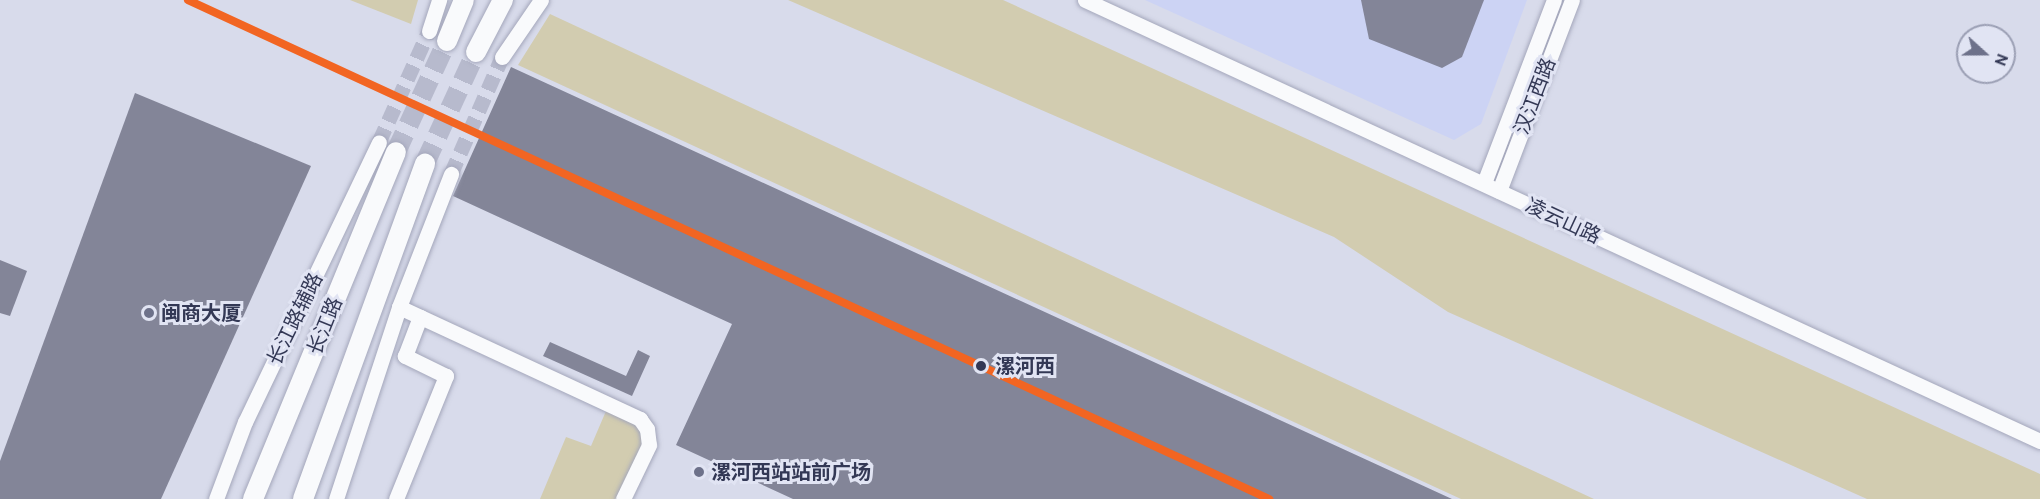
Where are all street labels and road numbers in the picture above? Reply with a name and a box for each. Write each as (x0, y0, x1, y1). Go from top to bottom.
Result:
street label: 汉江西路 (1509, 54, 1561, 138)
street label: 凌云山路 (1522, 193, 1604, 249)
street label: 长江路辅路 (262, 269, 328, 369)
street label: 长江路 (303, 294, 347, 358)

